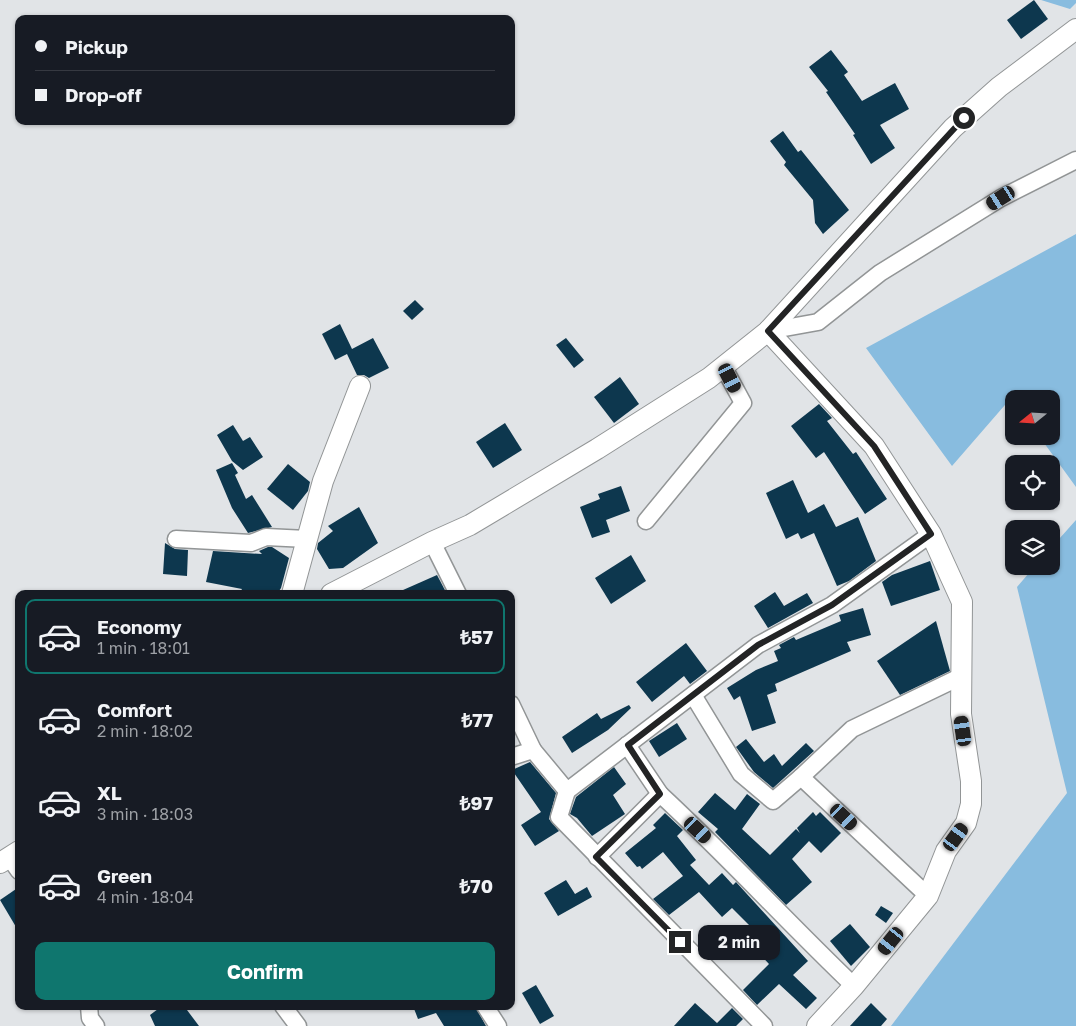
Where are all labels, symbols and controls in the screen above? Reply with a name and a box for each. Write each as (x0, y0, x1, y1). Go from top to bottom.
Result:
text: Pickup (65, 35, 128, 58)
text: Drop-off (65, 83, 142, 106)
route start (953, 107, 975, 129)
car (984, 184, 1017, 212)
car (716, 361, 743, 395)
north arrow (1005, 390, 1060, 445)
map controls (1005, 390, 1060, 575)
button: locate (1005, 455, 1060, 510)
button: layers (1005, 520, 1060, 575)
icon: car (37, 614, 82, 659)
text: Economy (97, 615, 182, 638)
text: ₺57 (460, 625, 493, 648)
text: 1 min · 18:01 (97, 638, 190, 658)
icon: car (37, 697, 82, 742)
text: Comfort (97, 698, 172, 721)
text: ₺77 (461, 708, 493, 731)
car (953, 715, 972, 747)
text: 2 min · 18:02 (97, 721, 193, 741)
icon: car (37, 780, 82, 825)
text: XL (97, 781, 122, 804)
text: ₺97 (460, 791, 493, 814)
car (827, 801, 860, 833)
text: 3 min · 18:03 (97, 804, 193, 824)
car (681, 814, 714, 846)
car (941, 820, 970, 854)
icon: car (37, 863, 82, 908)
text: Green (97, 864, 152, 887)
text: ₺70 (459, 874, 493, 897)
text: 4 min · 18:04 (97, 887, 194, 907)
callout: 2 min (698, 924, 780, 960)
car (875, 925, 906, 957)
route end (669, 931, 691, 953)
text: 2 min (718, 932, 760, 952)
button: Confirm (35, 942, 495, 1000)

